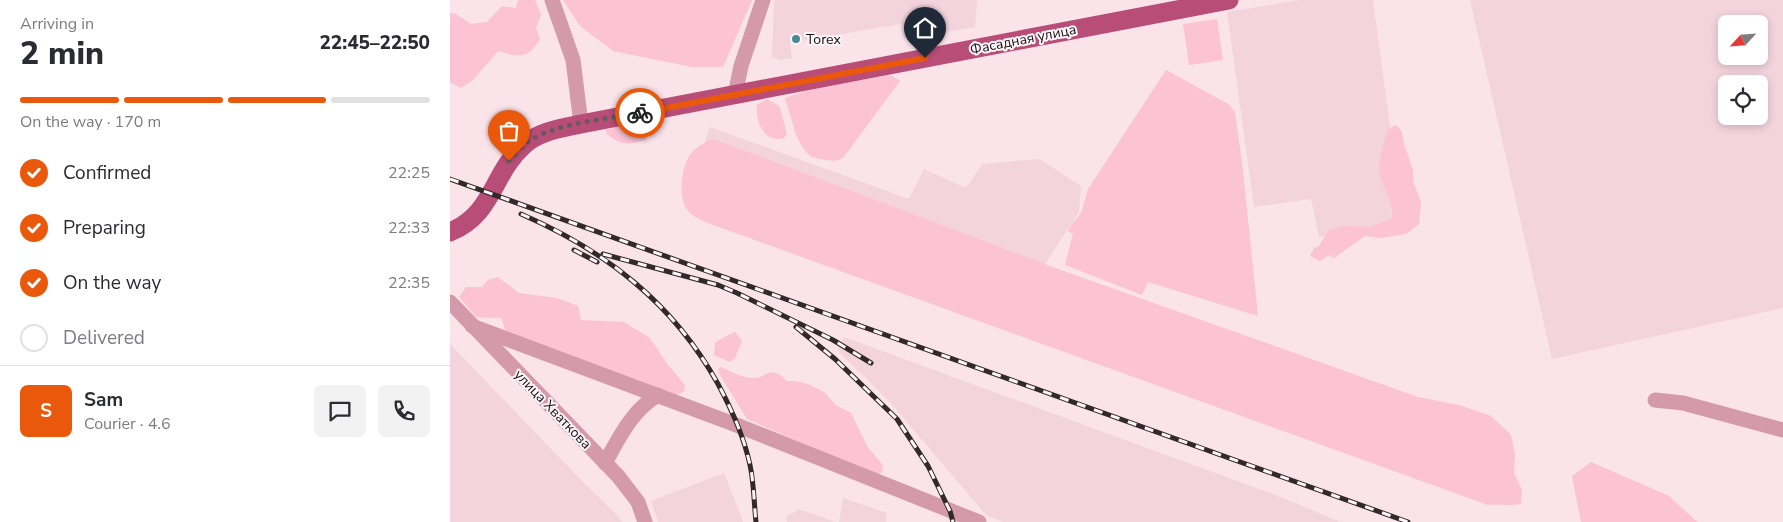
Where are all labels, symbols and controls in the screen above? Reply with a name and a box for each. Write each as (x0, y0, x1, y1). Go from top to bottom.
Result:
pin (904, 7, 946, 58)
text: Arriving in (20, 13, 94, 35)
icon: home (911, 14, 939, 42)
north arrow (1718, 15, 1768, 65)
map controls (1718, 15, 1768, 125)
street label: Фасадная улица (968, 20, 1078, 59)
text: 22:45–22:50 (319, 30, 430, 56)
place label: Torex (806, 30, 841, 49)
text: 2 min (20, 32, 104, 75)
marker: Torex (790, 33, 802, 45)
button: locate (1718, 75, 1768, 125)
courier (615, 88, 665, 138)
icon: bike (626, 99, 654, 127)
pin (488, 110, 530, 161)
text: On the way · 170 m (20, 111, 161, 133)
icon: bag (495, 117, 523, 145)
icon: check (20, 159, 48, 187)
text: Confirmed (63, 160, 151, 186)
text: 22:25 (388, 162, 430, 184)
icon: check (20, 214, 48, 242)
text: Preparing (63, 215, 146, 241)
text: 22:33 (388, 217, 430, 239)
icon: check (20, 269, 48, 297)
text: On the way (63, 270, 161, 296)
text: 22:35 (388, 272, 430, 294)
text: Delivered (63, 325, 145, 351)
street label: улица Хваткова (510, 365, 595, 453)
button: chat (314, 385, 366, 437)
button: phone (378, 385, 430, 437)
text: Sam (84, 387, 123, 413)
text: S (40, 398, 52, 424)
text: Courier · 4.6 (84, 413, 170, 435)

